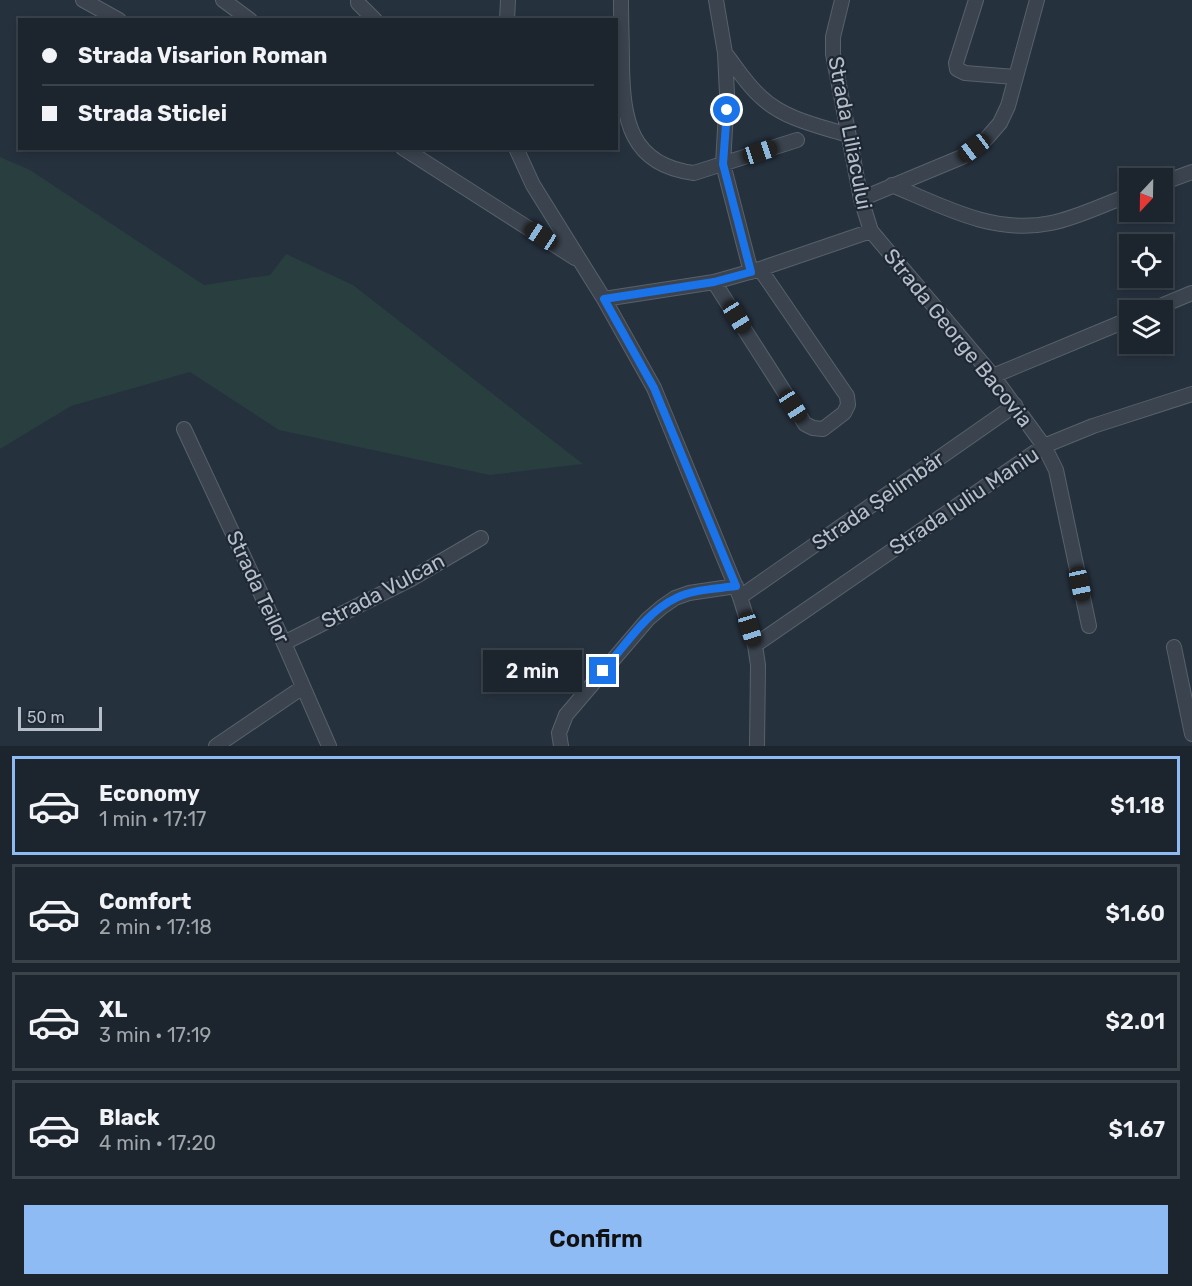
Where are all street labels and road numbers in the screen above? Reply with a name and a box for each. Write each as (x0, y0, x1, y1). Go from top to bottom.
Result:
street label: Strada Liliacului (823, 54, 878, 212)
street label: Strada George Bacovia (879, 243, 1038, 432)
street label: Strada Iuliu Maniu (884, 441, 1043, 560)
street label: Strada Șelimbăr (807, 446, 949, 555)
street label: Strada Teilor (221, 526, 295, 647)
street label: Strada Vulcan (317, 548, 449, 634)

